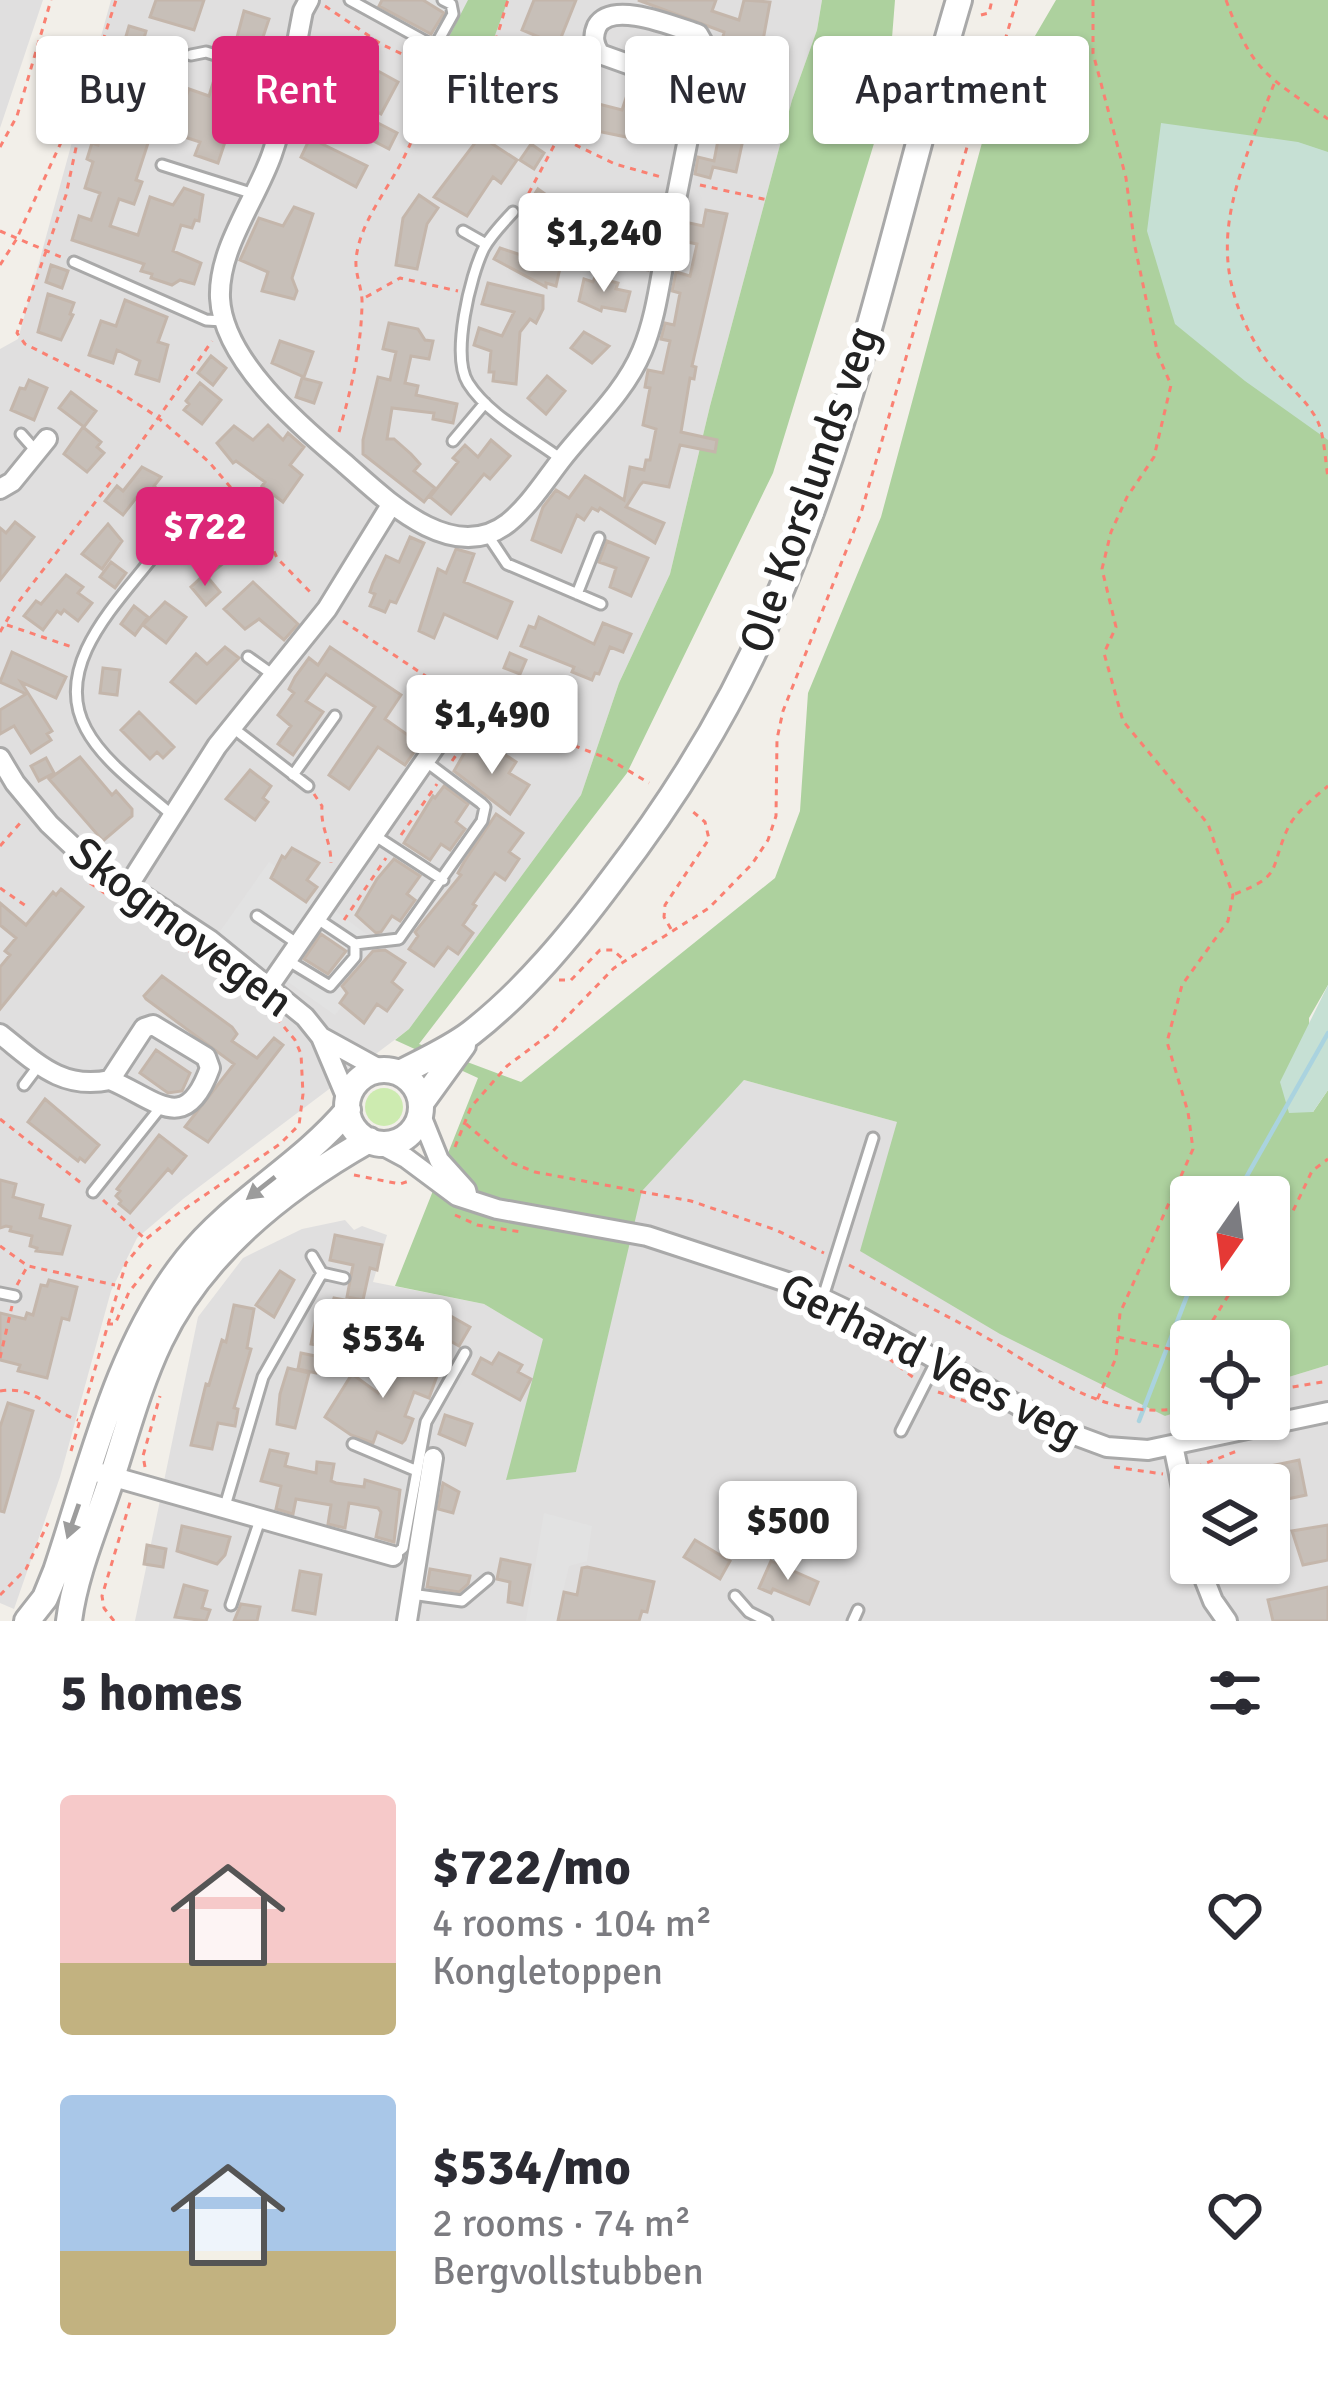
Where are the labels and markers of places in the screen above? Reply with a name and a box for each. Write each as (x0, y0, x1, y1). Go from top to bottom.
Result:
pin: $1,240 (506, 193, 702, 295)
pin: $722 (134, 487, 276, 589)
pin: $1,490 (394, 675, 590, 777)
pin: $534 (312, 1299, 454, 1401)
pin: $500 (717, 1481, 859, 1583)

